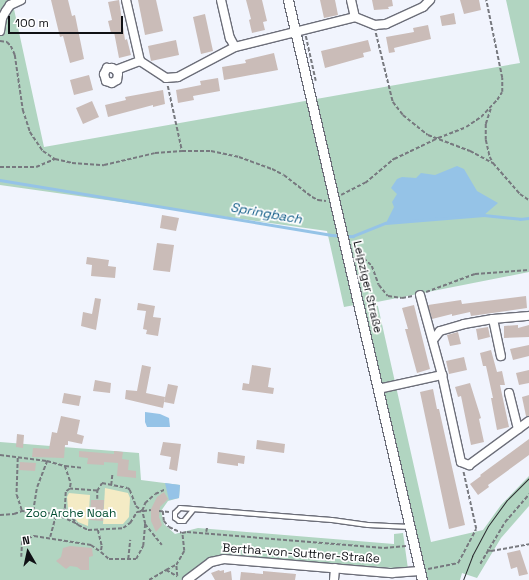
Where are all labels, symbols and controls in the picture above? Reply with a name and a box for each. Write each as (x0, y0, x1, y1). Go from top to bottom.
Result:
scale bar (10, 8, 125, 34)
text: 100 m (15, 15, 49, 31)
water label: Springbach (229, 200, 303, 228)
street label: Leipziger Straße (349, 239, 385, 335)
park label: Zoo Arche Noah (26, 507, 116, 521)
north arrow (8, 532, 48, 572)
text: N (21, 533, 31, 548)
street label: Bertha-von-Suttner-Straße (222, 541, 380, 567)

